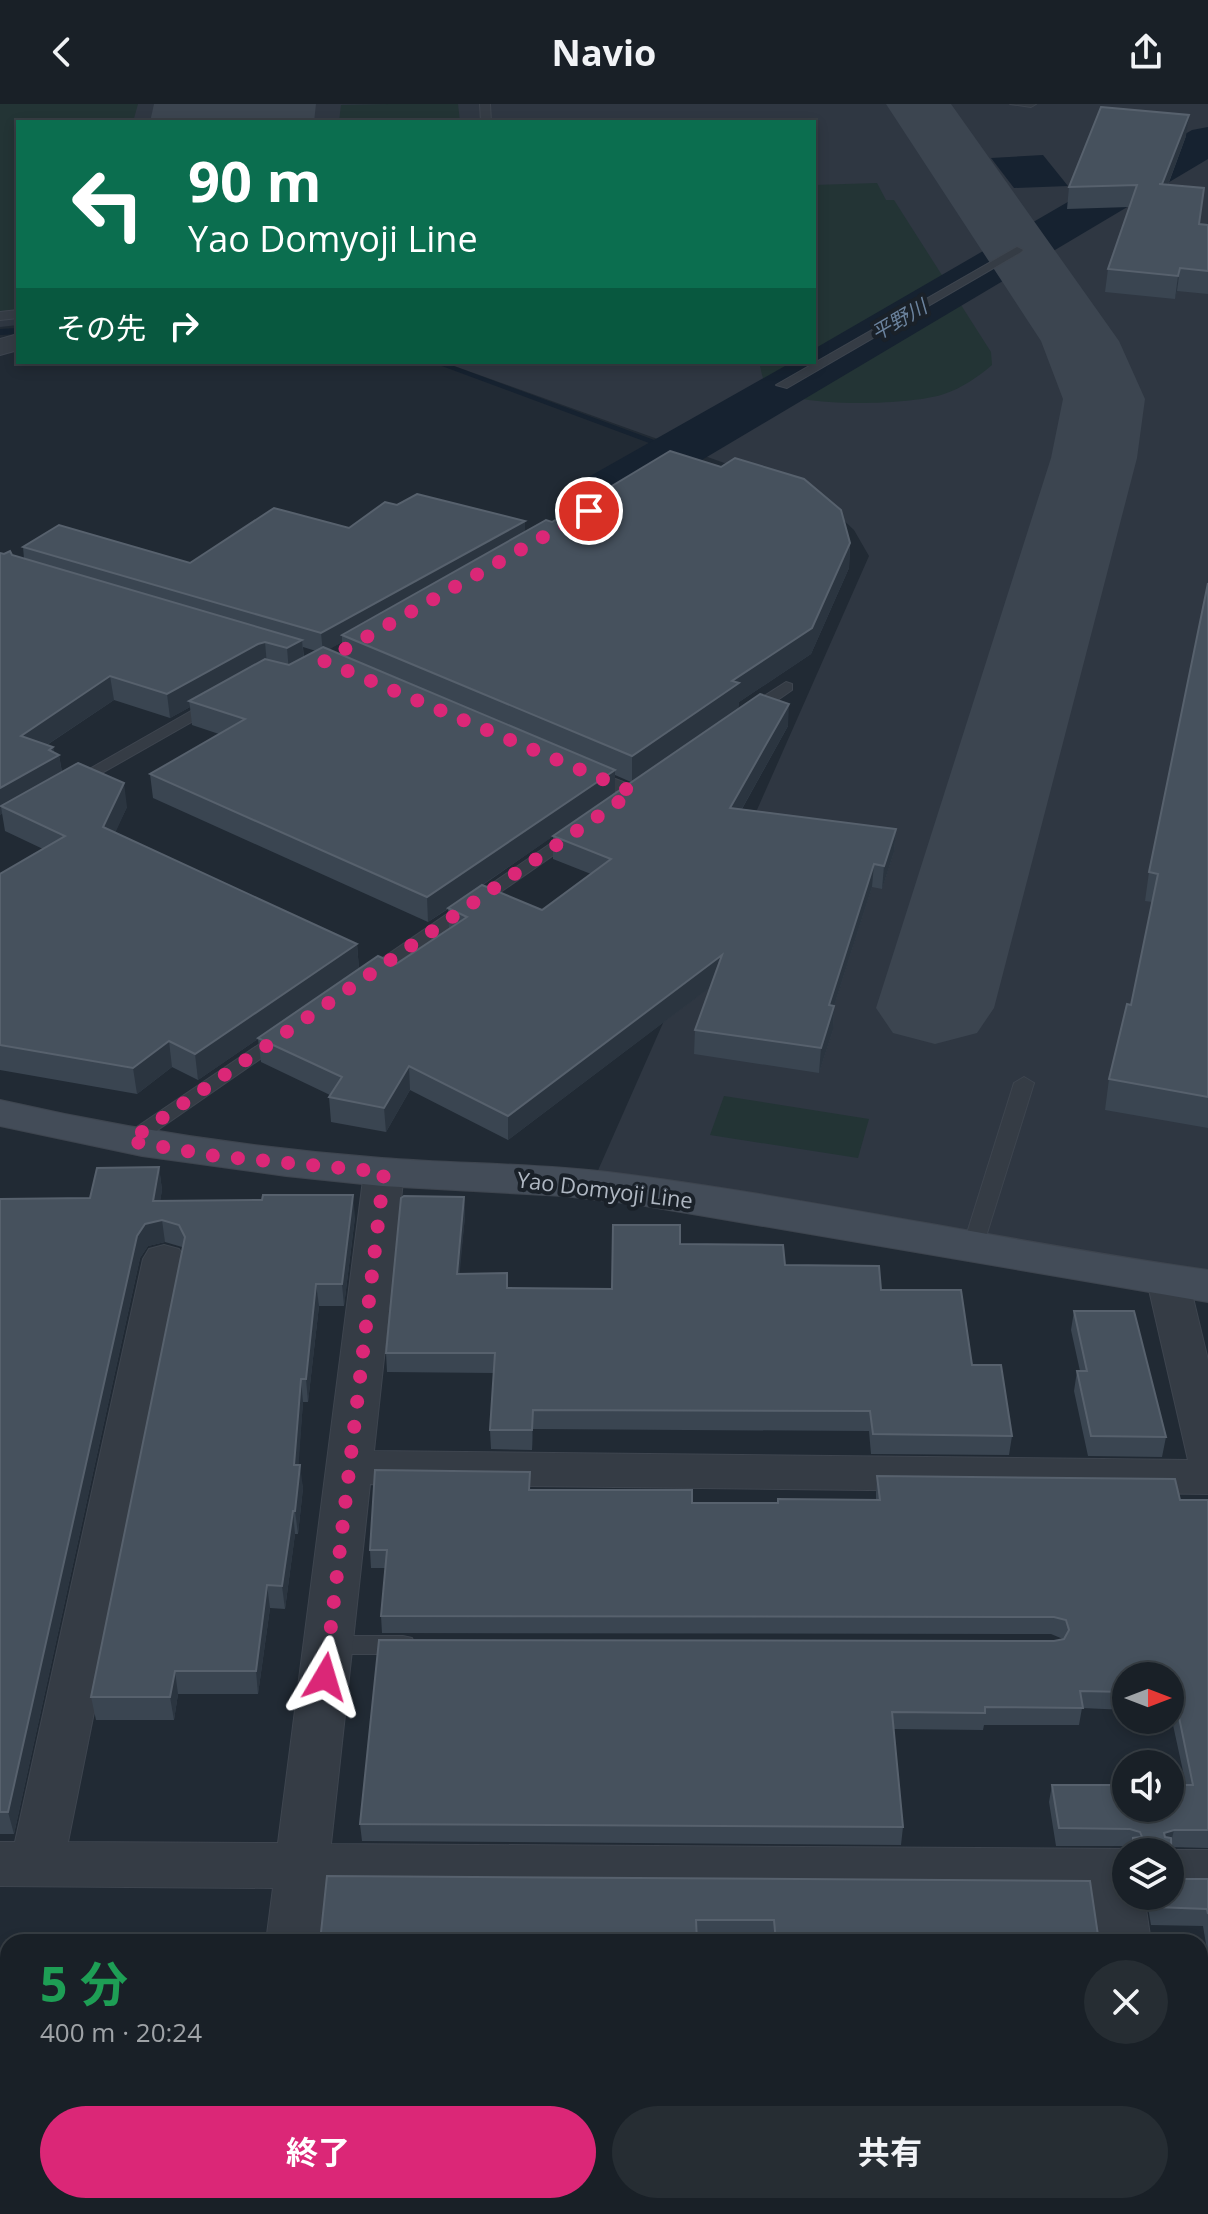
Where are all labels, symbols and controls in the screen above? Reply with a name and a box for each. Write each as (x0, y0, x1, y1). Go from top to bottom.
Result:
text: Navio (552, 28, 656, 77)
icon: back (40, 30, 84, 74)
icon: share (1124, 30, 1168, 74)
text: 90 m (188, 142, 322, 218)
icon: left (56, 152, 160, 256)
text: Yao Domyoji Line (188, 214, 478, 263)
water label: 平野川 (866, 292, 933, 346)
icon: right (162, 304, 206, 348)
text: その先 (56, 307, 146, 348)
pin (555, 477, 623, 545)
icon: arrive (567, 489, 611, 533)
street label: Yao Domyoji Line (515, 1163, 695, 1215)
position arrow (283, 1635, 367, 1719)
north arrow (1112, 1662, 1184, 1734)
map controls (1112, 1662, 1184, 1910)
button: sound (1112, 1750, 1184, 1822)
button: layers (1112, 1838, 1184, 1910)
text: 5 分 (40, 1951, 128, 2016)
button: close (1084, 1960, 1168, 2044)
text: 400 m · 20:24 (40, 2014, 202, 2050)
button: 終了 (40, 2106, 596, 2198)
button: 共有 (612, 2106, 1168, 2198)

